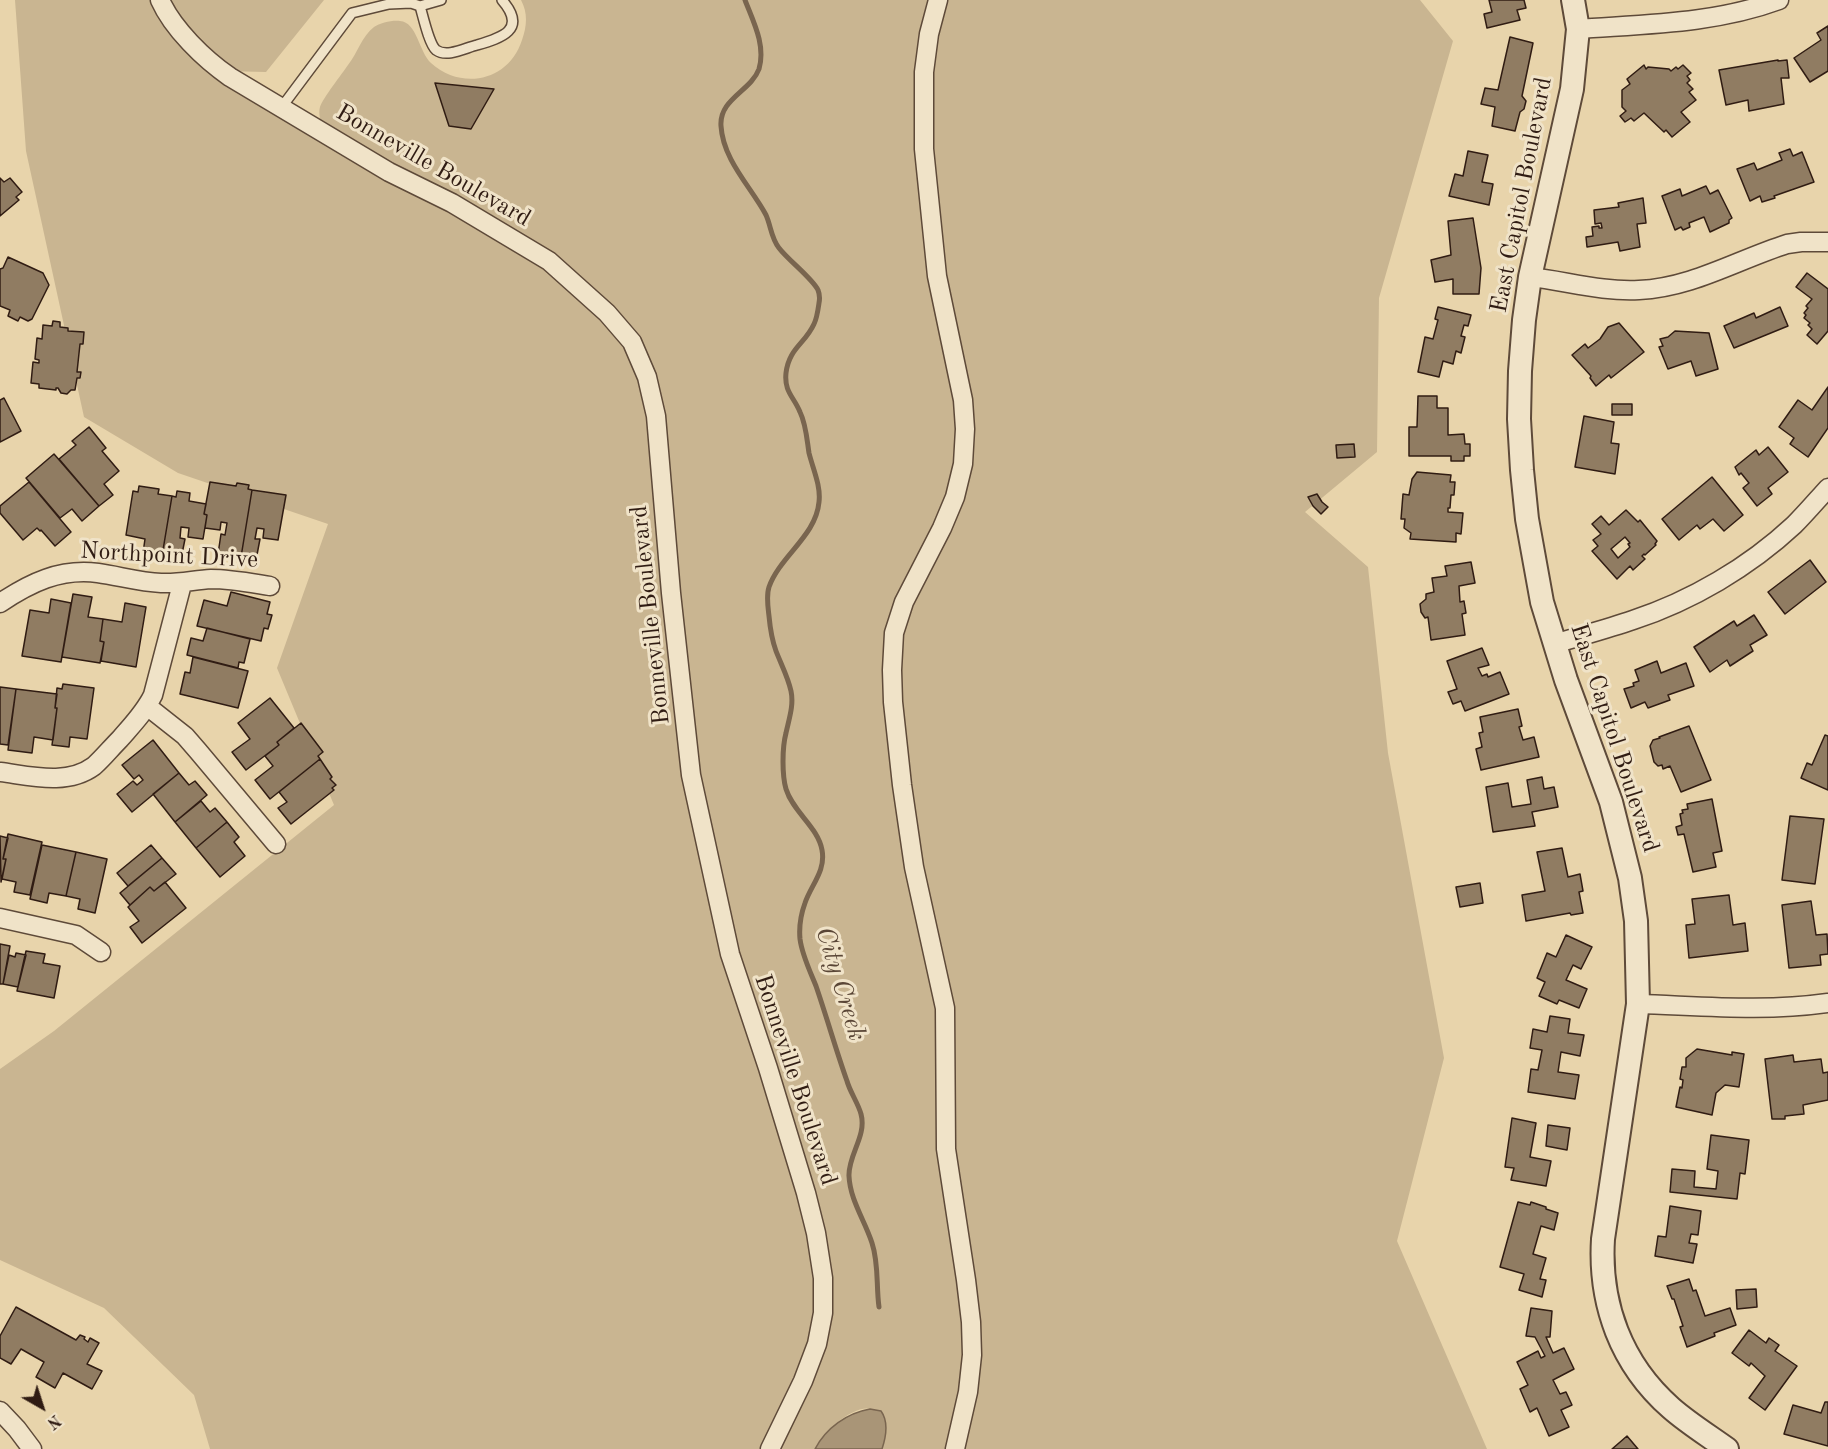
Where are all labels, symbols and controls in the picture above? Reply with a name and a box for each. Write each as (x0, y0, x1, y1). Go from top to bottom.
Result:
street label: East Capitol Boulevard (1485, 75, 1559, 315)
street label: Bonneville Boulevard (330, 98, 536, 234)
street label: Bonneville Boulevard (625, 504, 677, 726)
street label: Northpoint Drive (79, 537, 259, 575)
street label: East Capitol Boulevard (1563, 620, 1665, 856)
water label: City Creek (808, 923, 872, 1045)
street label: Bonneville Boulevard (747, 971, 843, 1189)
north arrow (12, 1377, 72, 1437)
text: N (44, 1411, 63, 1431)

